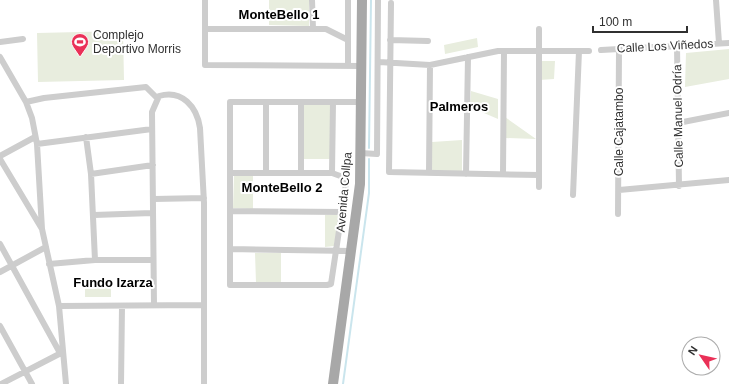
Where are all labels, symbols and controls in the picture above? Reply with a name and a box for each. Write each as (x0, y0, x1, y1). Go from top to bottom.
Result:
district label: MonteBello 1 (239, 7, 319, 22)
scale bar (593, 8, 687, 34)
text: 100 m (599, 15, 632, 29)
place label: Complejo Deportivo Morris (93, 28, 181, 56)
sports icon: Complejo Deportivo Morris (70, 32, 90, 57)
street label: Calle Los Viñedos (616, 36, 714, 56)
street label: Calle Manuel Odría (670, 64, 686, 168)
street label: Calle Cajatambo (612, 87, 626, 176)
district label: Palmeros (430, 99, 488, 114)
street label: Avenida Collpa (334, 151, 355, 233)
district label: MonteBello 2 (242, 180, 322, 195)
district label: Fundo Izarza (73, 275, 153, 290)
north arrow (681, 336, 721, 376)
text: N (686, 344, 700, 357)

